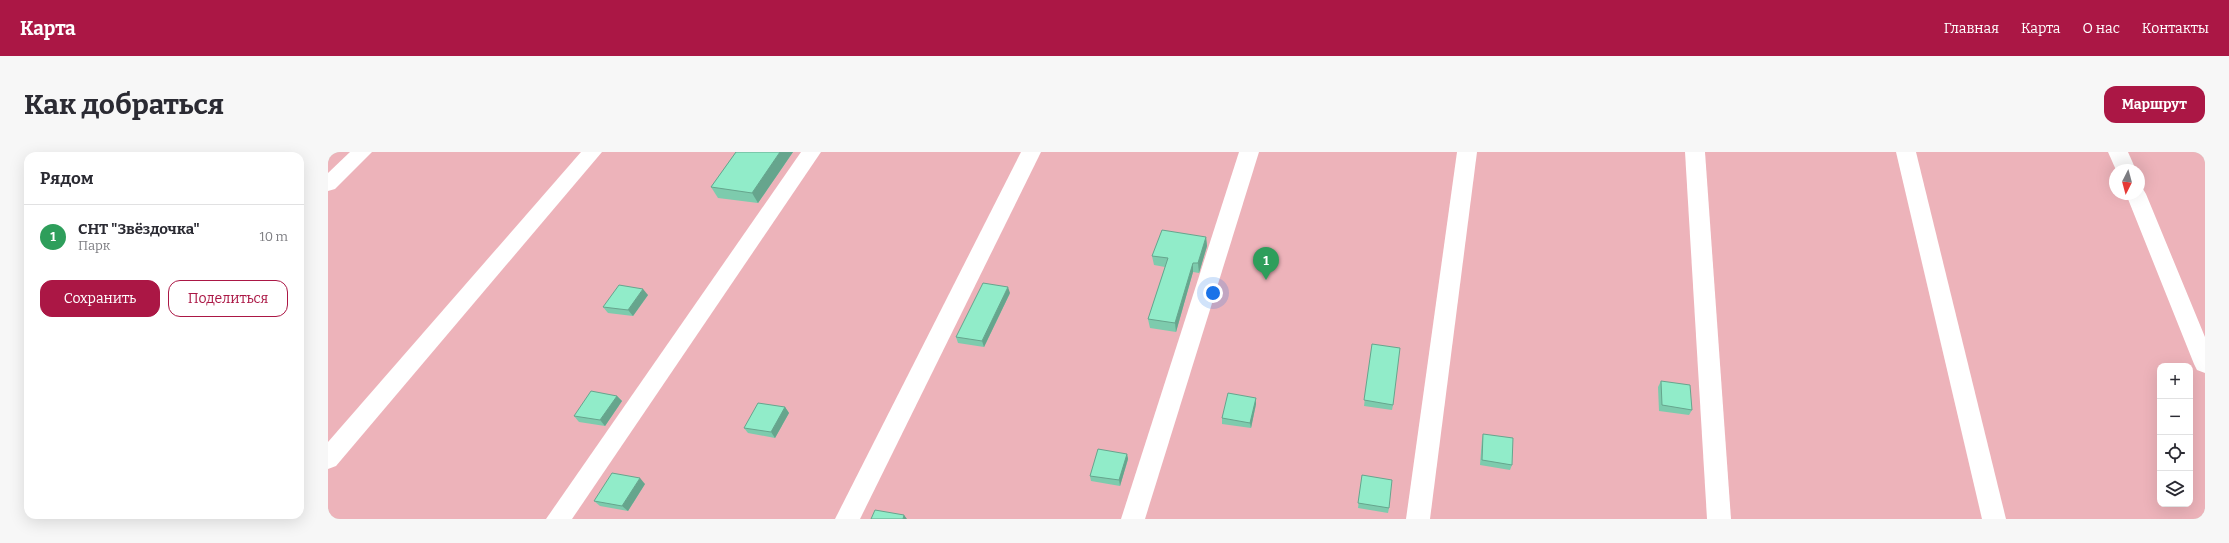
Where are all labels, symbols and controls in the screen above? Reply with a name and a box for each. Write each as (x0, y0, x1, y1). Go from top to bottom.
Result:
text: Карта (20, 17, 76, 40)
text: Главная (1944, 20, 1999, 37)
text: Карта (2021, 20, 2060, 37)
text: О нас (2082, 20, 2120, 37)
text: Контакты (2142, 20, 2209, 37)
button: Маршрут (2104, 86, 2205, 123)
text: Как добраться (24, 88, 224, 121)
north arrow (2109, 164, 2145, 200)
text: Рядом (40, 168, 93, 189)
text: СНТ "Звёздочка" (78, 220, 200, 238)
text: 1 (50, 229, 56, 244)
text: 10 m (259, 229, 288, 244)
text: Парк (78, 238, 110, 253)
pin: 1 (1253, 247, 1279, 280)
button: Сохранить (40, 280, 160, 317)
button: Поделиться (168, 280, 288, 317)
your location (1203, 283, 1223, 303)
map controls (2157, 363, 2193, 507)
button: + (2157, 363, 2193, 399)
button: − (2157, 399, 2193, 435)
button: locate (2157, 435, 2193, 471)
button: layers (2157, 471, 2193, 507)

